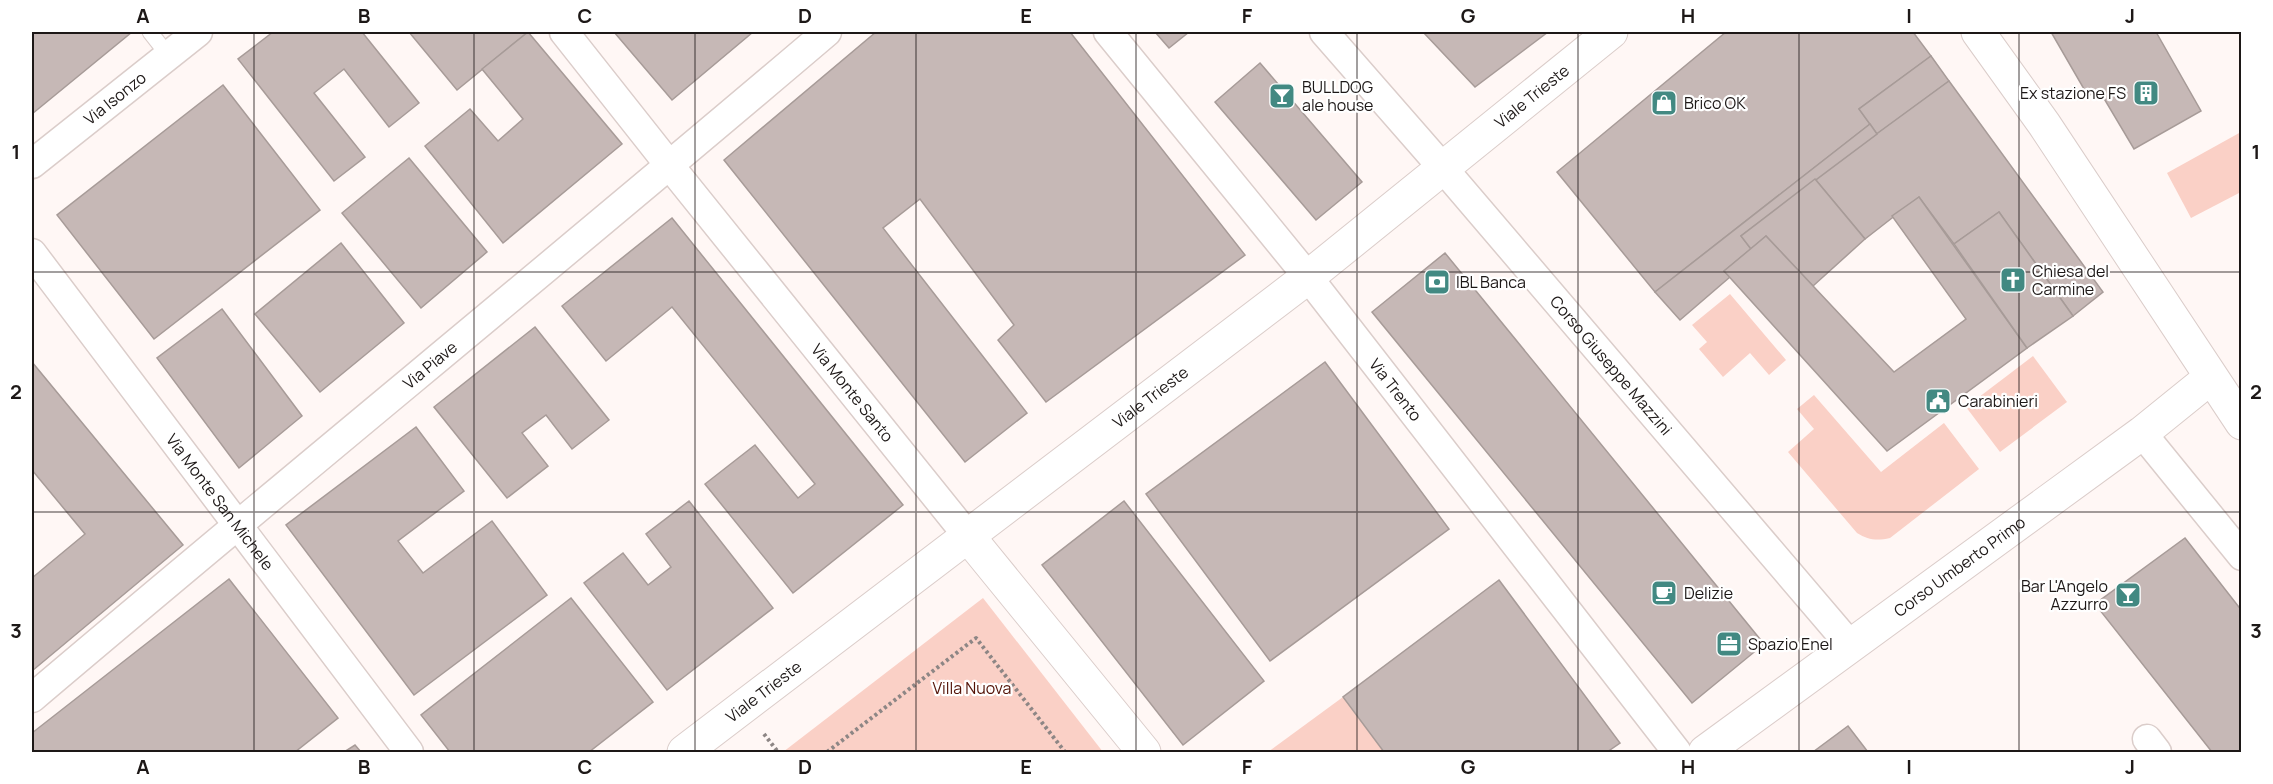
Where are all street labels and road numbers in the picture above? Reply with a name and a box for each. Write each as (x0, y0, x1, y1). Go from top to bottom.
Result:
street label: Viale Trieste (1490, 59, 1574, 133)
street label: Via Isonzo (79, 66, 151, 130)
street label: Corso Giuseppe Mazzini (1545, 291, 1677, 440)
street label: Via Piave (398, 336, 462, 394)
street label: Via Monte Santo (806, 339, 899, 446)
street label: Via Trento (1364, 354, 1427, 426)
street label: Viale Trieste (1108, 361, 1193, 433)
street label: Via Monte San Michele (161, 429, 279, 575)
street label: Corso Umberto Primo (1889, 511, 2030, 622)
street label: Viale Trieste (721, 655, 806, 727)

